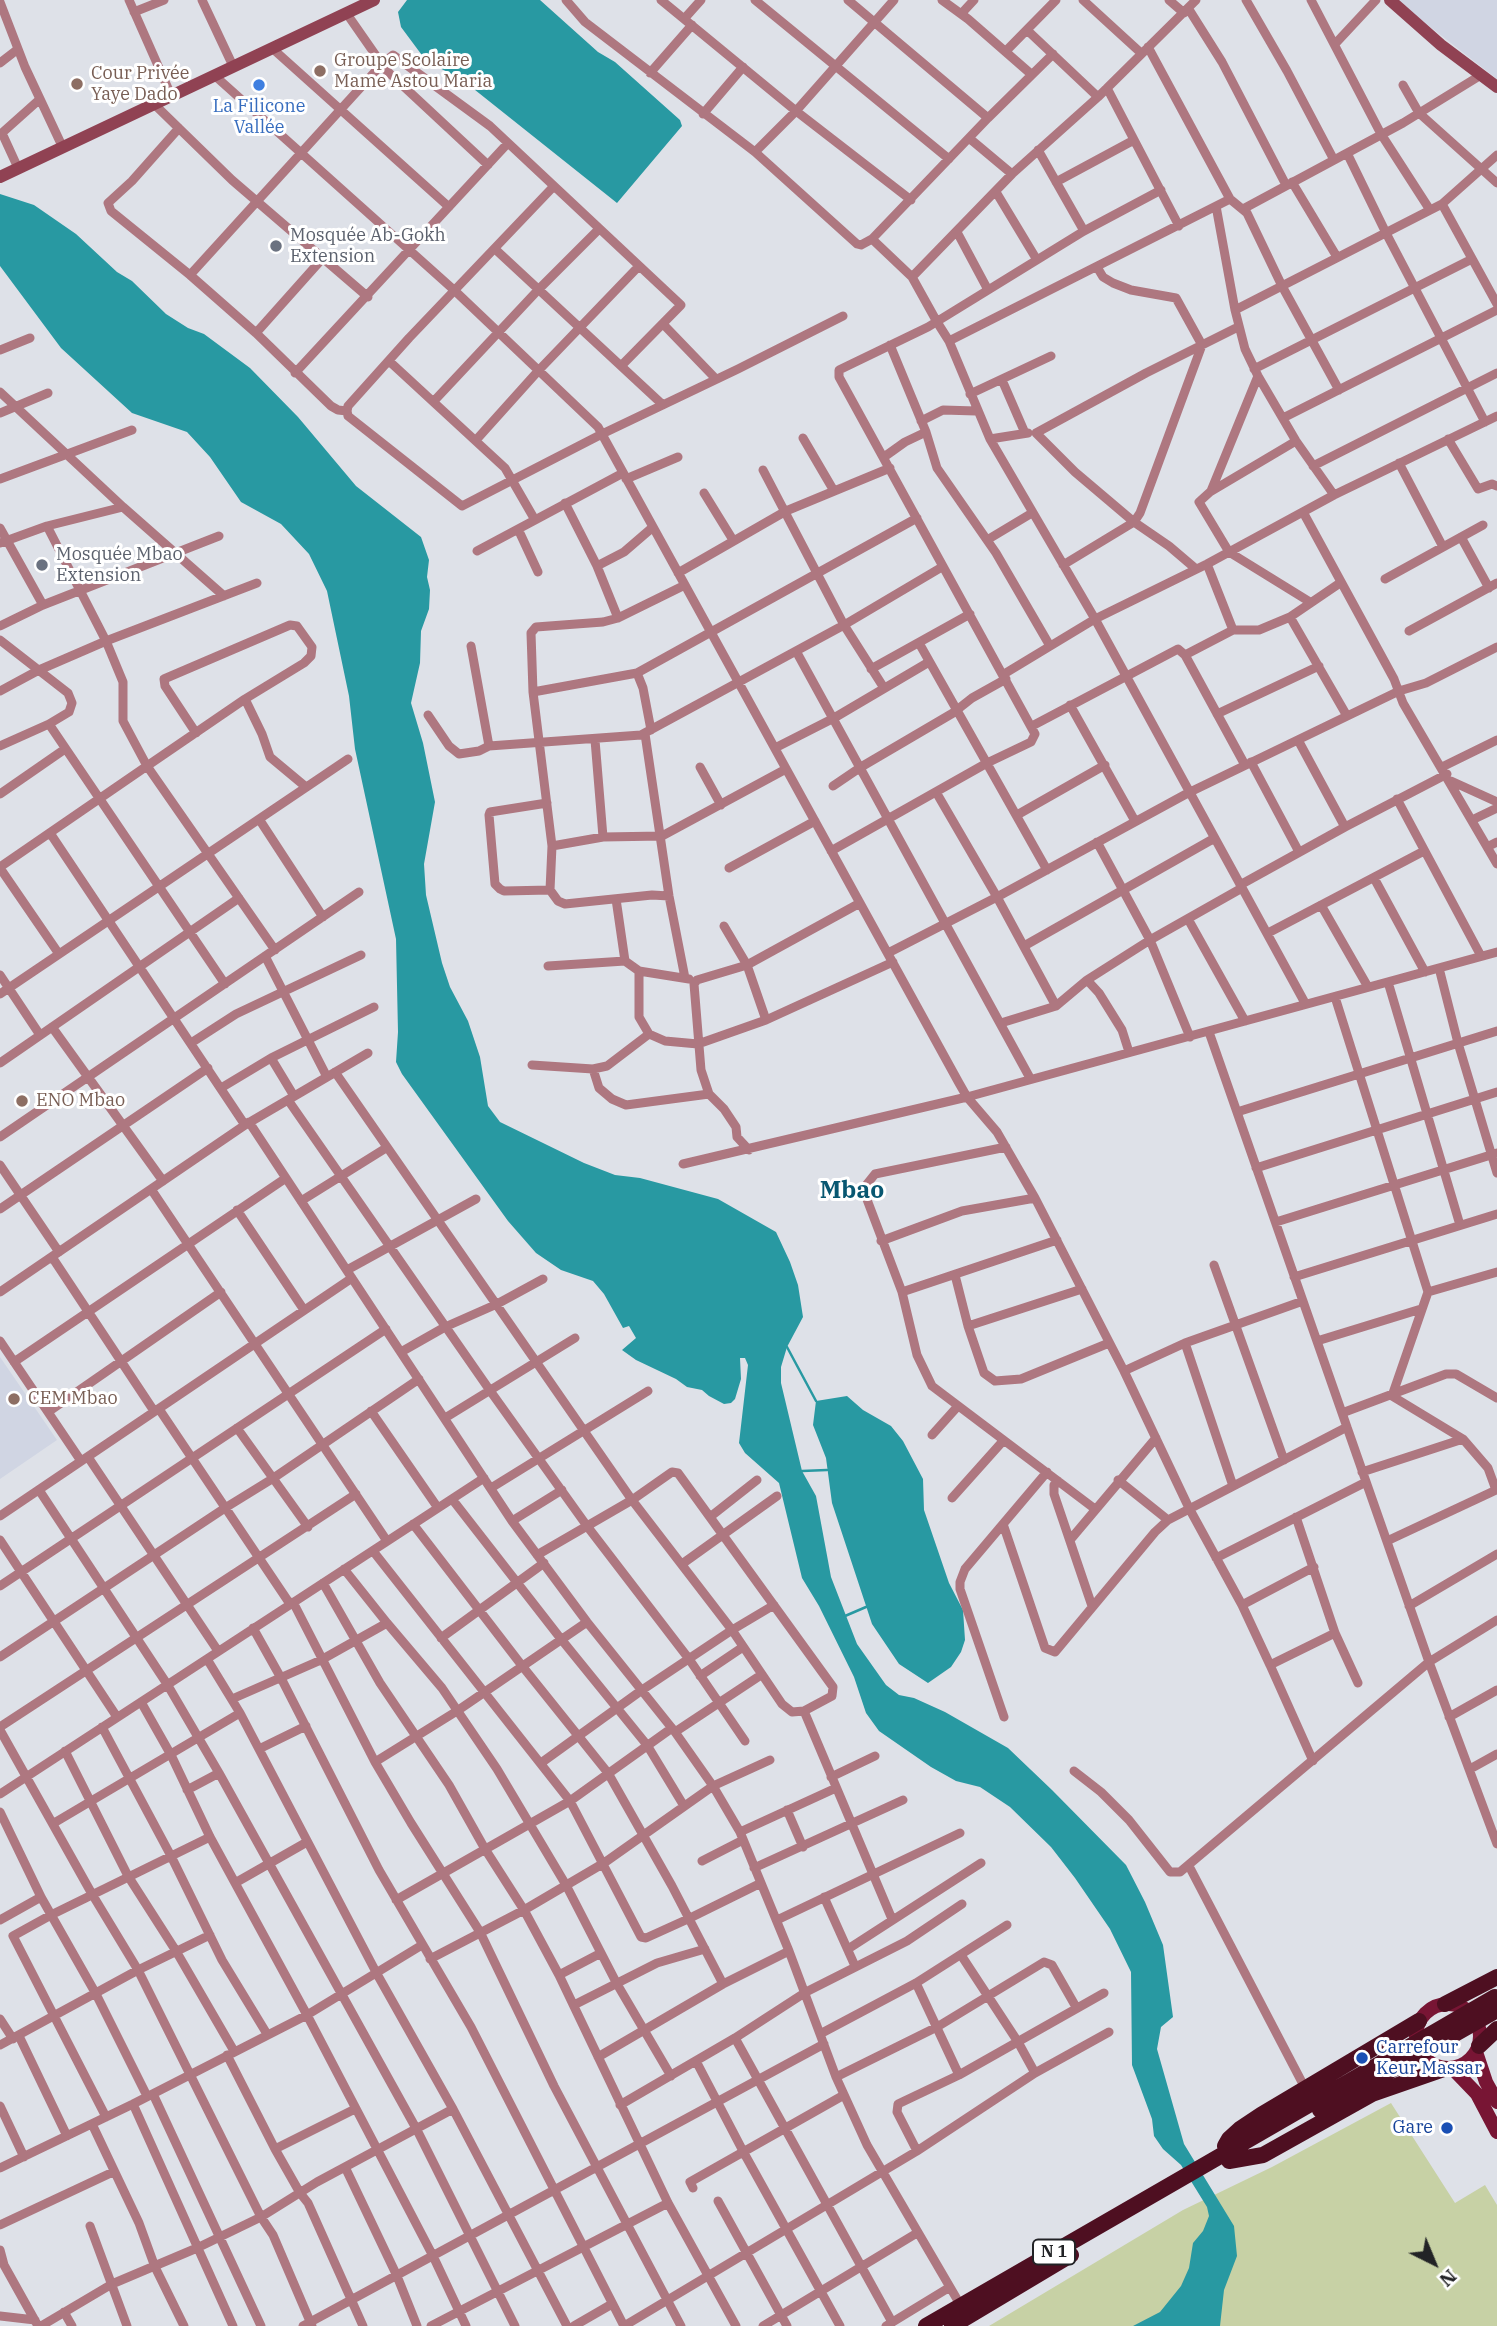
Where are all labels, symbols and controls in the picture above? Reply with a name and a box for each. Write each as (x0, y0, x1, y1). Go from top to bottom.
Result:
place label: Groupe Scolaire Mame Astou Maria (334, 50, 492, 92)
place label: Cour Privée Yaye Dado (91, 63, 189, 106)
marker: Groupe Scolaire Mame Astou Maria (312, 63, 328, 79)
marker: Cour Privée Yaye Dado (69, 76, 85, 92)
marker: La Filicone Vallée (251, 77, 267, 93)
place label: La Filicone Vallée (213, 96, 305, 138)
place label: Mosquée Ab-Gokh Extension (290, 225, 446, 268)
marker: Mosquée Ab-Gokh Extension (268, 238, 284, 254)
place label: Mosquée Mbao Extension (56, 544, 183, 586)
marker: Mosquée Mbao Extension (34, 557, 50, 573)
place label: ENO Mbao (36, 1090, 125, 1112)
marker: ENO Mbao (14, 1093, 30, 1109)
district label: Mbao (820, 1177, 884, 1205)
place label: CEM Mbao (28, 1388, 118, 1410)
marker: CEM Mbao (6, 1391, 22, 1407)
place label: Carrefour Keur Massar (1376, 2037, 1482, 2080)
marker: Carrefour Keur Massar (1354, 2050, 1370, 2066)
place label: Gare (1392, 2117, 1433, 2139)
marker: Gare (1439, 2120, 1455, 2136)
north arrow (1399, 2228, 1469, 2298)
road number: N 1 (1033, 2240, 1075, 2264)
text: N (1435, 2264, 1462, 2292)

